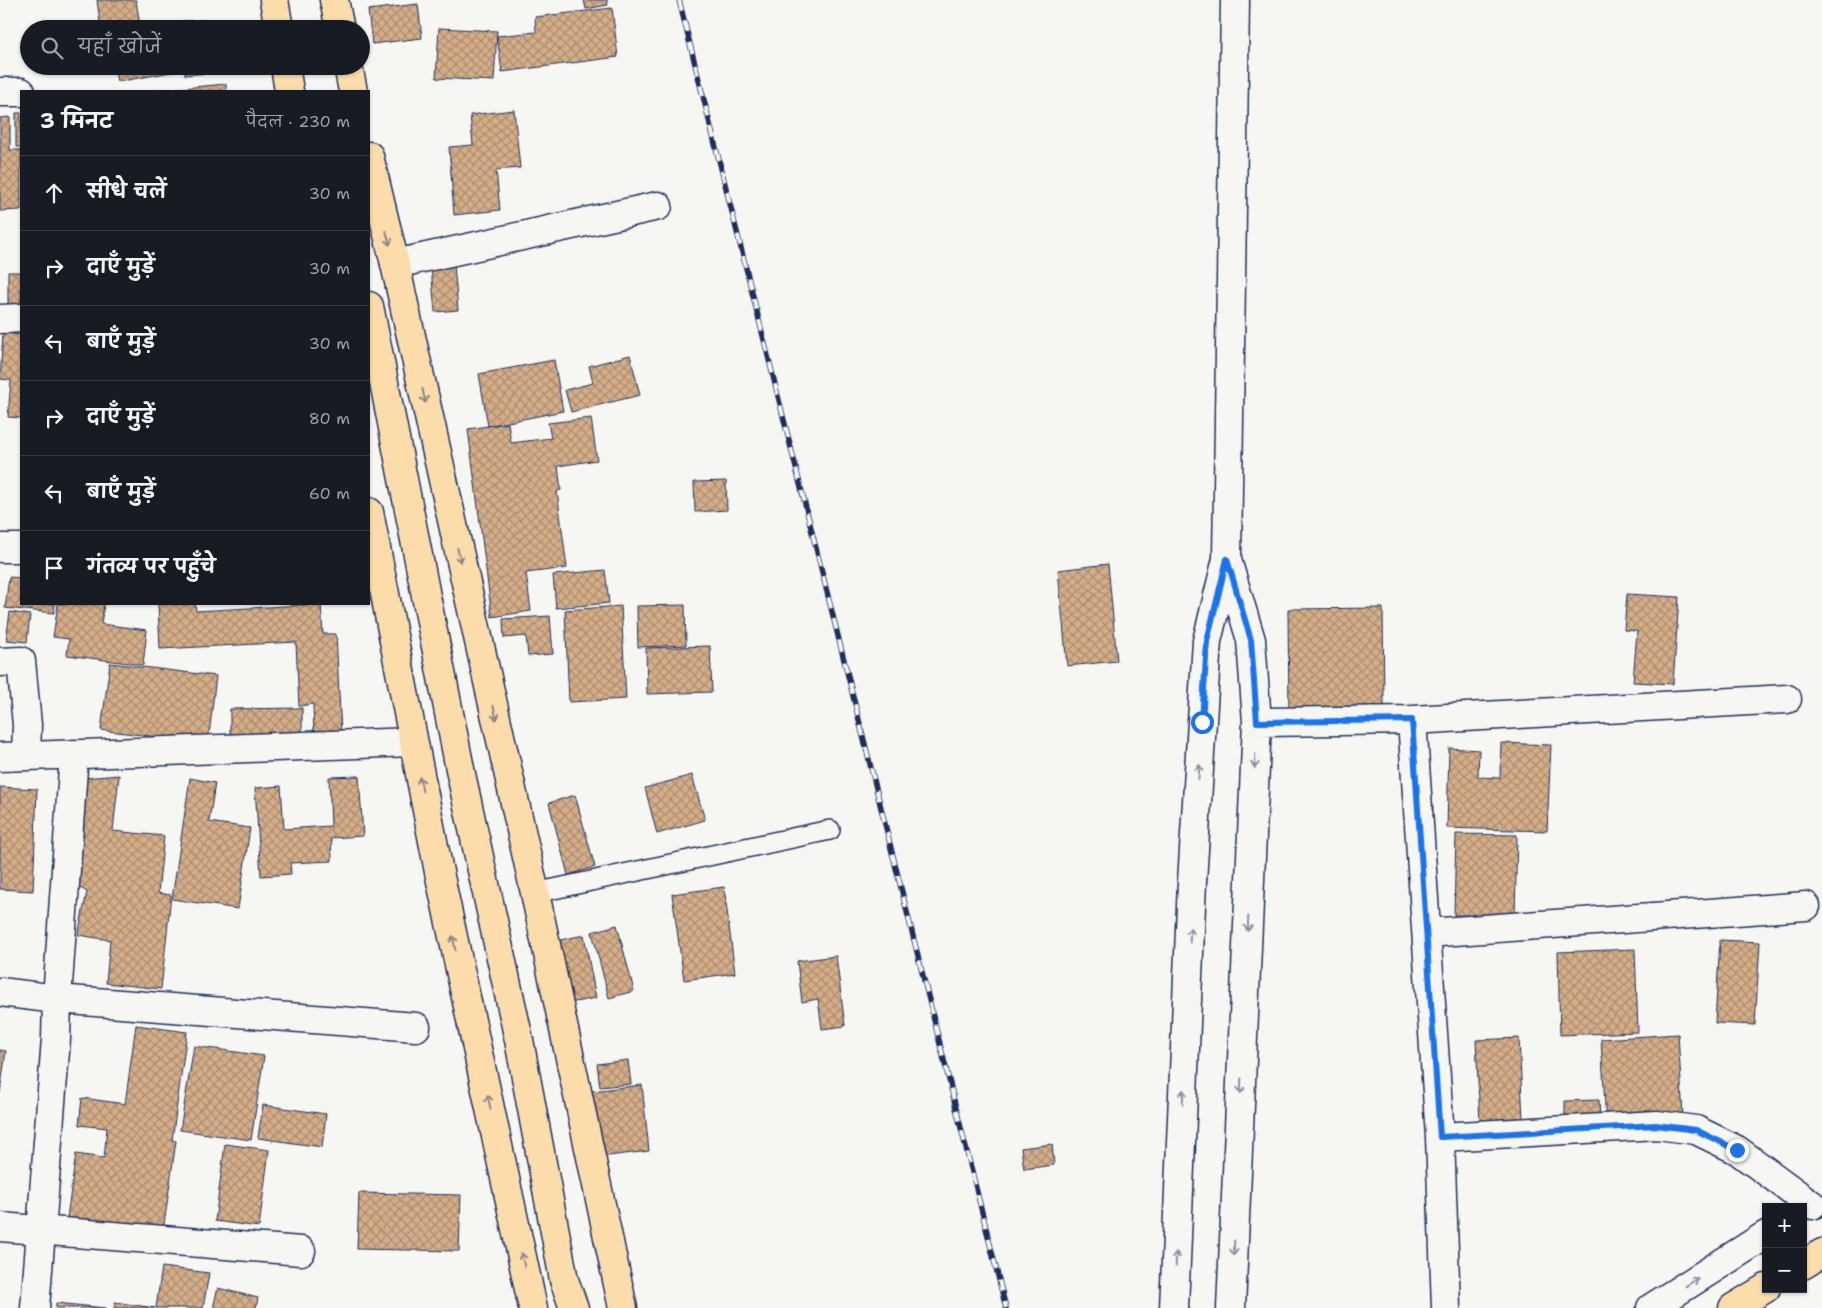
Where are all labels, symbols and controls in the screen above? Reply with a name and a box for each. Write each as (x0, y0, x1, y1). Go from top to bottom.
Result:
search box (20, 20, 370, 75)
icon: search (38, 34, 66, 62)
text: यहाँ खोजें (78, 34, 161, 59)
text: 3 मिनट (40, 107, 113, 135)
text: पैदल · 230 m (246, 111, 350, 132)
icon: ahead (40, 179, 68, 207)
text: सीधे चलें (87, 179, 166, 204)
text: 30 m (309, 183, 350, 204)
one-way arrow (384, 229, 393, 245)
icon: right (40, 254, 68, 282)
text: दाएँ मुड़ें (87, 254, 155, 279)
text: 30 m (309, 258, 350, 279)
icon: left (40, 329, 68, 357)
text: बाएँ मुड़ें (87, 329, 155, 354)
text: 30 m (309, 333, 350, 354)
one-way arrow (420, 388, 429, 404)
icon: right (40, 404, 68, 432)
text: दाएँ मुड़ें (87, 404, 155, 429)
text: 80 m (309, 408, 350, 429)
icon: left (40, 479, 68, 507)
text: बाएँ मुड़ें (87, 479, 155, 504)
text: 60 m (309, 483, 350, 504)
one-way arrow (455, 546, 465, 562)
icon: arrive (40, 554, 68, 582)
text: गंतव्य पर पहुँचे (87, 554, 216, 579)
one-way arrow (491, 705, 500, 721)
route start (1191, 711, 1214, 734)
one-way arrow (1251, 753, 1260, 769)
one-way arrow (1195, 765, 1204, 781)
one-way arrow (416, 776, 425, 792)
one-way arrow (1244, 915, 1253, 931)
one-way arrow (1185, 927, 1194, 943)
one-way arrow (449, 935, 458, 951)
one-way arrow (1237, 1078, 1246, 1094)
one-way arrow (1178, 1089, 1188, 1106)
one-way arrow (483, 1094, 493, 1110)
route end (1726, 1139, 1749, 1162)
map controls (1762, 1203, 1807, 1293)
button: + (1762, 1203, 1807, 1248)
one-way arrow (1229, 1240, 1239, 1256)
button: − (1762, 1248, 1807, 1293)
one-way arrow (1172, 1252, 1181, 1268)
one-way arrow (518, 1253, 527, 1269)
one-way arrow (1684, 1276, 1698, 1286)

